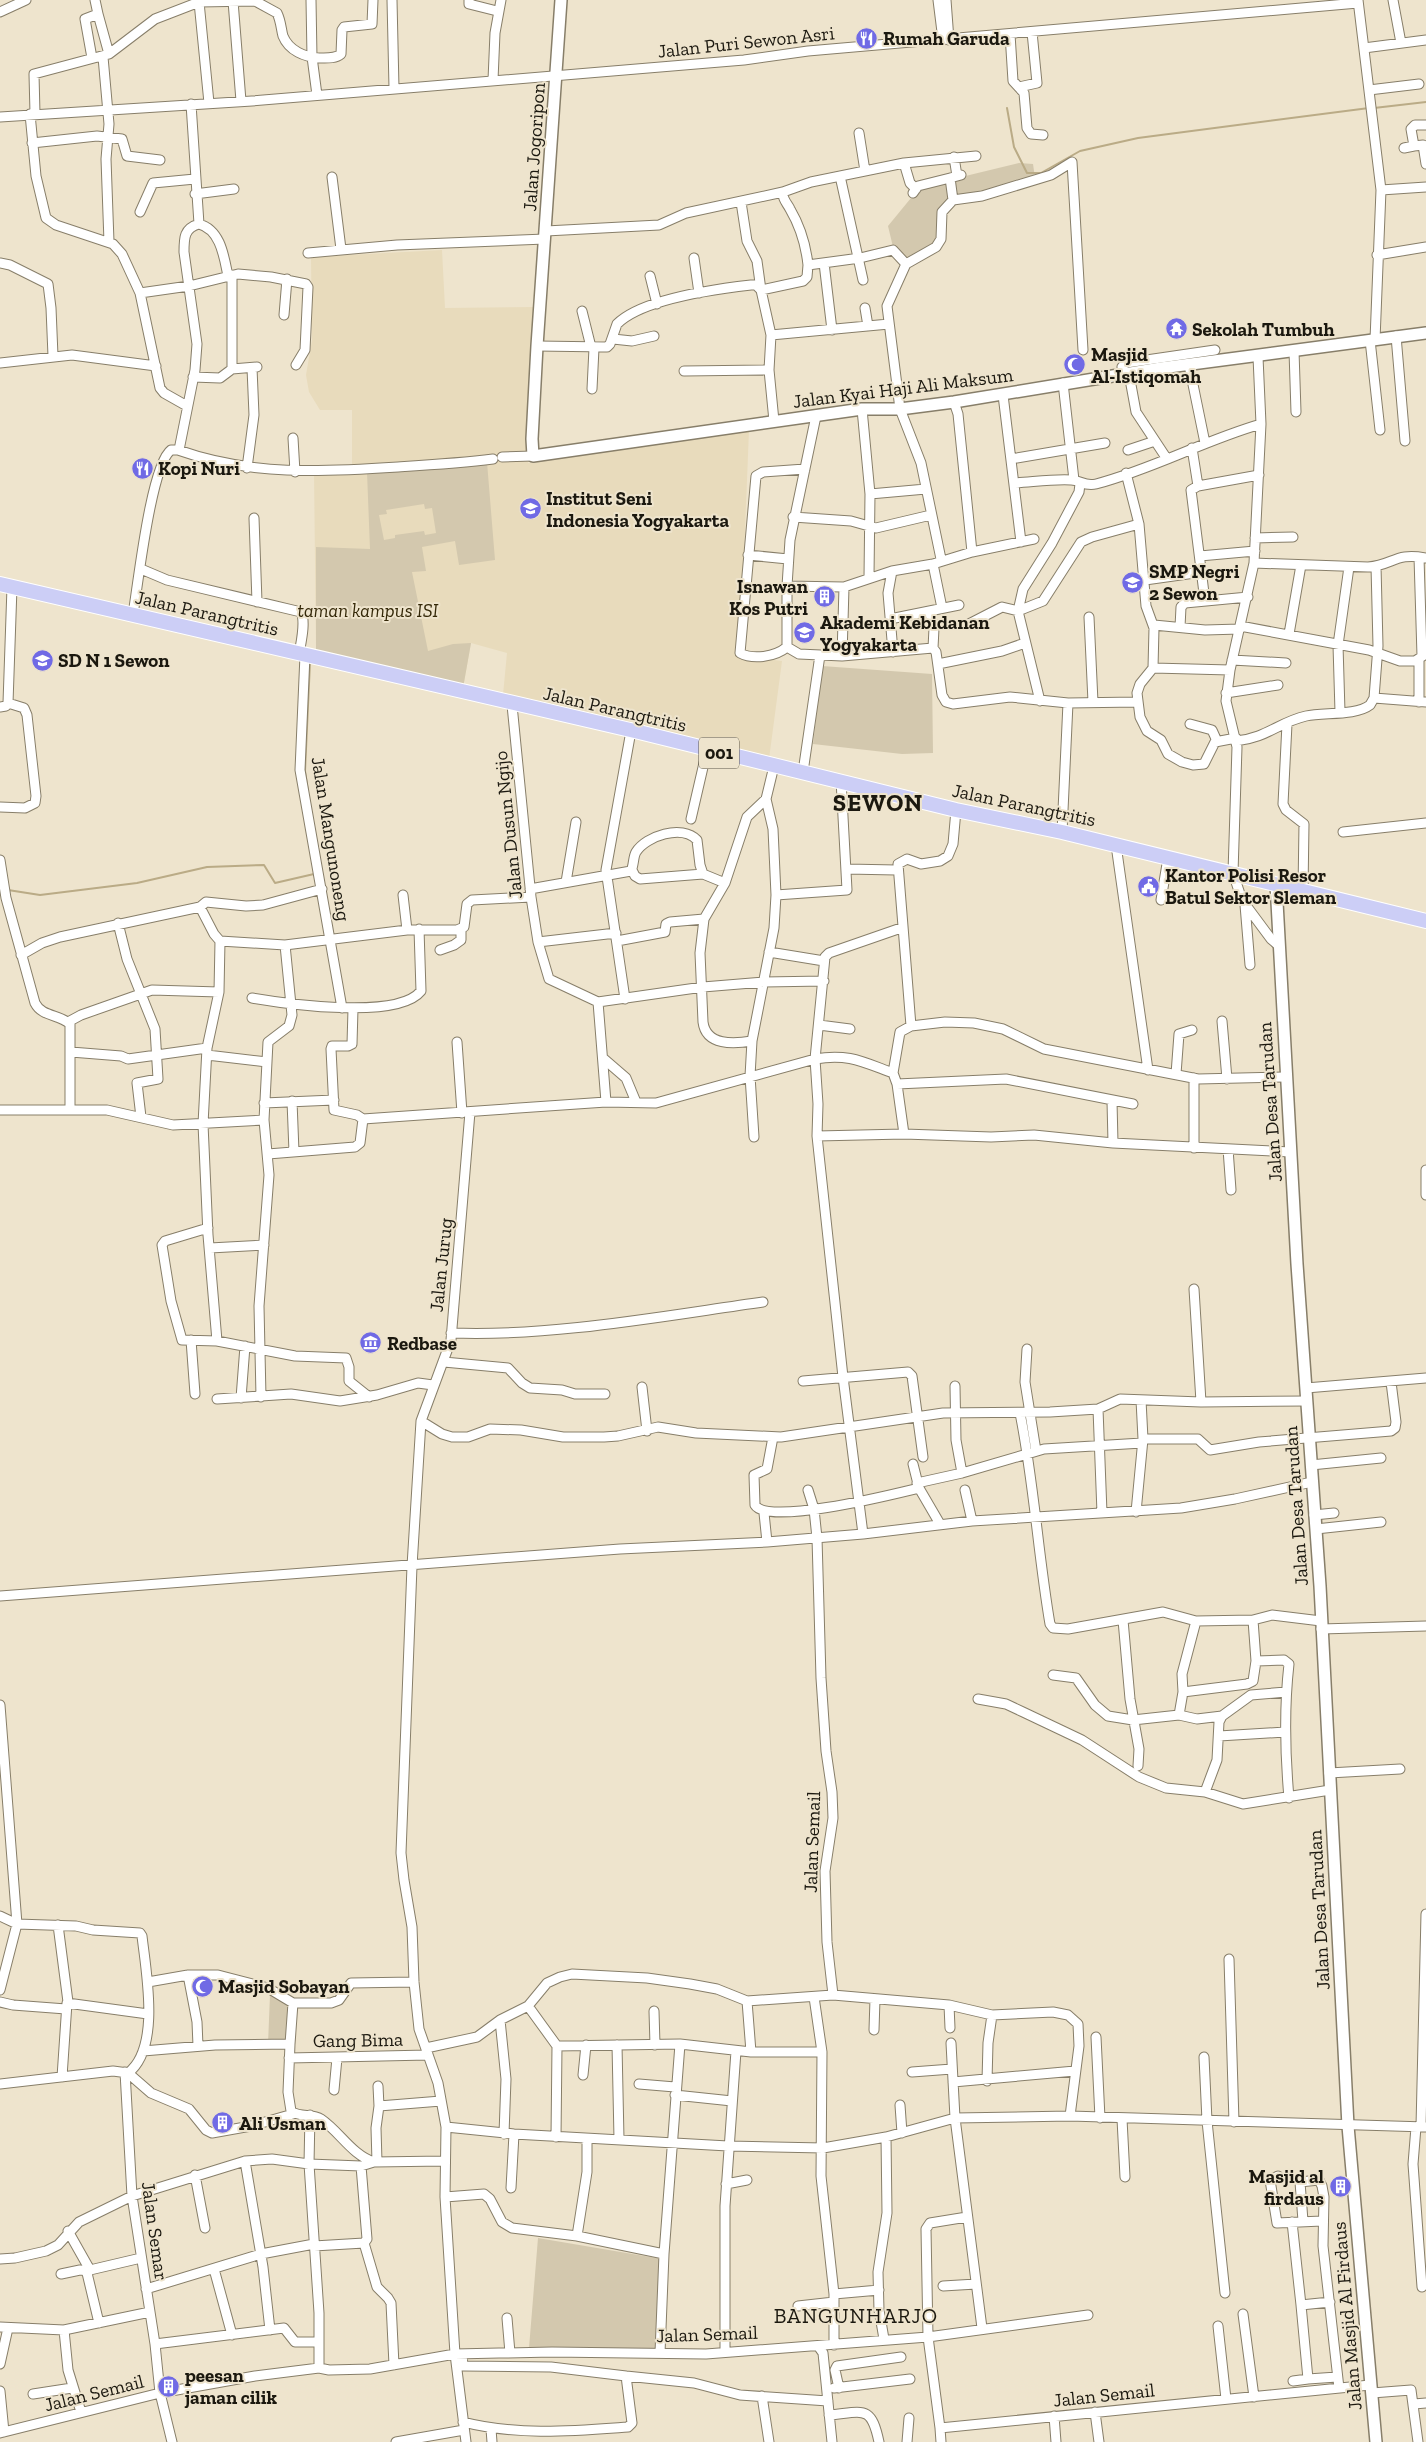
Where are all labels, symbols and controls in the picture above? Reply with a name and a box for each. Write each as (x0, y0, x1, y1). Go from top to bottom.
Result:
street label: Jalan Puri Sewon Asri (657, 21, 835, 63)
restaurant icon: Rumah Garuda (855, 26, 879, 50)
place label: Rumah Garuda (883, 27, 1010, 50)
street label: Jalan Jogoripon (518, 82, 550, 212)
temple icon: Sekolah Tumbuh (1164, 317, 1188, 341)
place label: Sekolah Tumbuh (1192, 318, 1334, 341)
place label: Masjid Al-Istiqomah (1091, 343, 1201, 388)
mosque icon: Masjid Al-Istiqomah (1063, 353, 1087, 377)
street label: Jalan Kyai Haji Ali Maksum (792, 363, 1015, 413)
restaurant icon: Kopi Nuri (130, 456, 154, 480)
place label: Kopi Nuri (158, 457, 240, 480)
place label: Institut Seni Indonesia Yogyakarta (546, 487, 729, 532)
school or university icon: Institut Seni Indonesia Yogyakarta (518, 497, 542, 521)
place label: SMP Negri 2 Sewon (1149, 560, 1240, 605)
school or university icon: SMP Negri 2 Sewon (1121, 570, 1145, 594)
place label: Isnawan Kos Putri (729, 575, 809, 620)
street label: Jalan Parangtritis (133, 585, 281, 641)
building icon: Isnawan Kos Putri (812, 585, 836, 609)
park label: taman kampus ISI (297, 599, 439, 622)
place label: Akademi Kebidanan Yogyakarta (820, 611, 990, 656)
school or university icon: Akademi Kebidanan Yogyakarta (792, 621, 816, 645)
school or university icon: SD N 1 Sewon (30, 648, 54, 672)
place label: SD N 1 Sewon (58, 649, 170, 672)
street label: Jalan Parangtritis (541, 681, 689, 737)
road number: 001 (699, 738, 739, 768)
street label: Jalan Dusun Ngijo (489, 750, 527, 900)
street label: Jalan Mangunoneng (307, 755, 355, 923)
street label: Jalan Parangtritis (950, 779, 1098, 831)
district label: SEWON (833, 788, 923, 817)
place label: Kantor Polisi Resor Batul Sektor Sleman (1165, 864, 1337, 909)
public building icon: Kantor Polisi Resor Batul Sektor Sleman (1137, 874, 1161, 898)
street label: Jalan Desa Tarudan (1253, 1021, 1287, 1183)
street label: Jalan Jurug (425, 1216, 457, 1313)
museum icon: Redbase (359, 1331, 383, 1355)
place label: Redbase (387, 1332, 457, 1355)
street label: Jalan Desa Tarudan (1279, 1425, 1313, 1587)
street label: Jalan Semail (799, 1791, 825, 1893)
street label: Jalan Desa Tarudan (1303, 1829, 1335, 1991)
mosque icon: Masjid Sobayan (190, 1974, 214, 1998)
place label: Masjid Sobayan (218, 1975, 350, 1998)
street label: Gang Bima (313, 2028, 403, 2052)
building icon: Ali Usman (211, 2111, 235, 2135)
place label: Ali Usman (239, 2112, 327, 2135)
place label: Masjid al firdaus (1249, 2165, 1325, 2210)
building icon: Masjid al firdaus (1328, 2175, 1352, 2199)
street label: Jalan Semar (137, 2180, 173, 2282)
street label: Jalan Masjid Al Firdaus (1327, 2221, 1367, 2411)
district label: BANGUNHARJO (774, 2303, 938, 2328)
street label: Jalan Semail (656, 2321, 758, 2347)
place label: peesan jaman cilik (184, 2364, 277, 2409)
street label: Jalan Semail (42, 2370, 146, 2416)
building icon: peesan jaman cilik (157, 2374, 181, 2398)
street label: Jalan Semail (1052, 2378, 1156, 2412)

